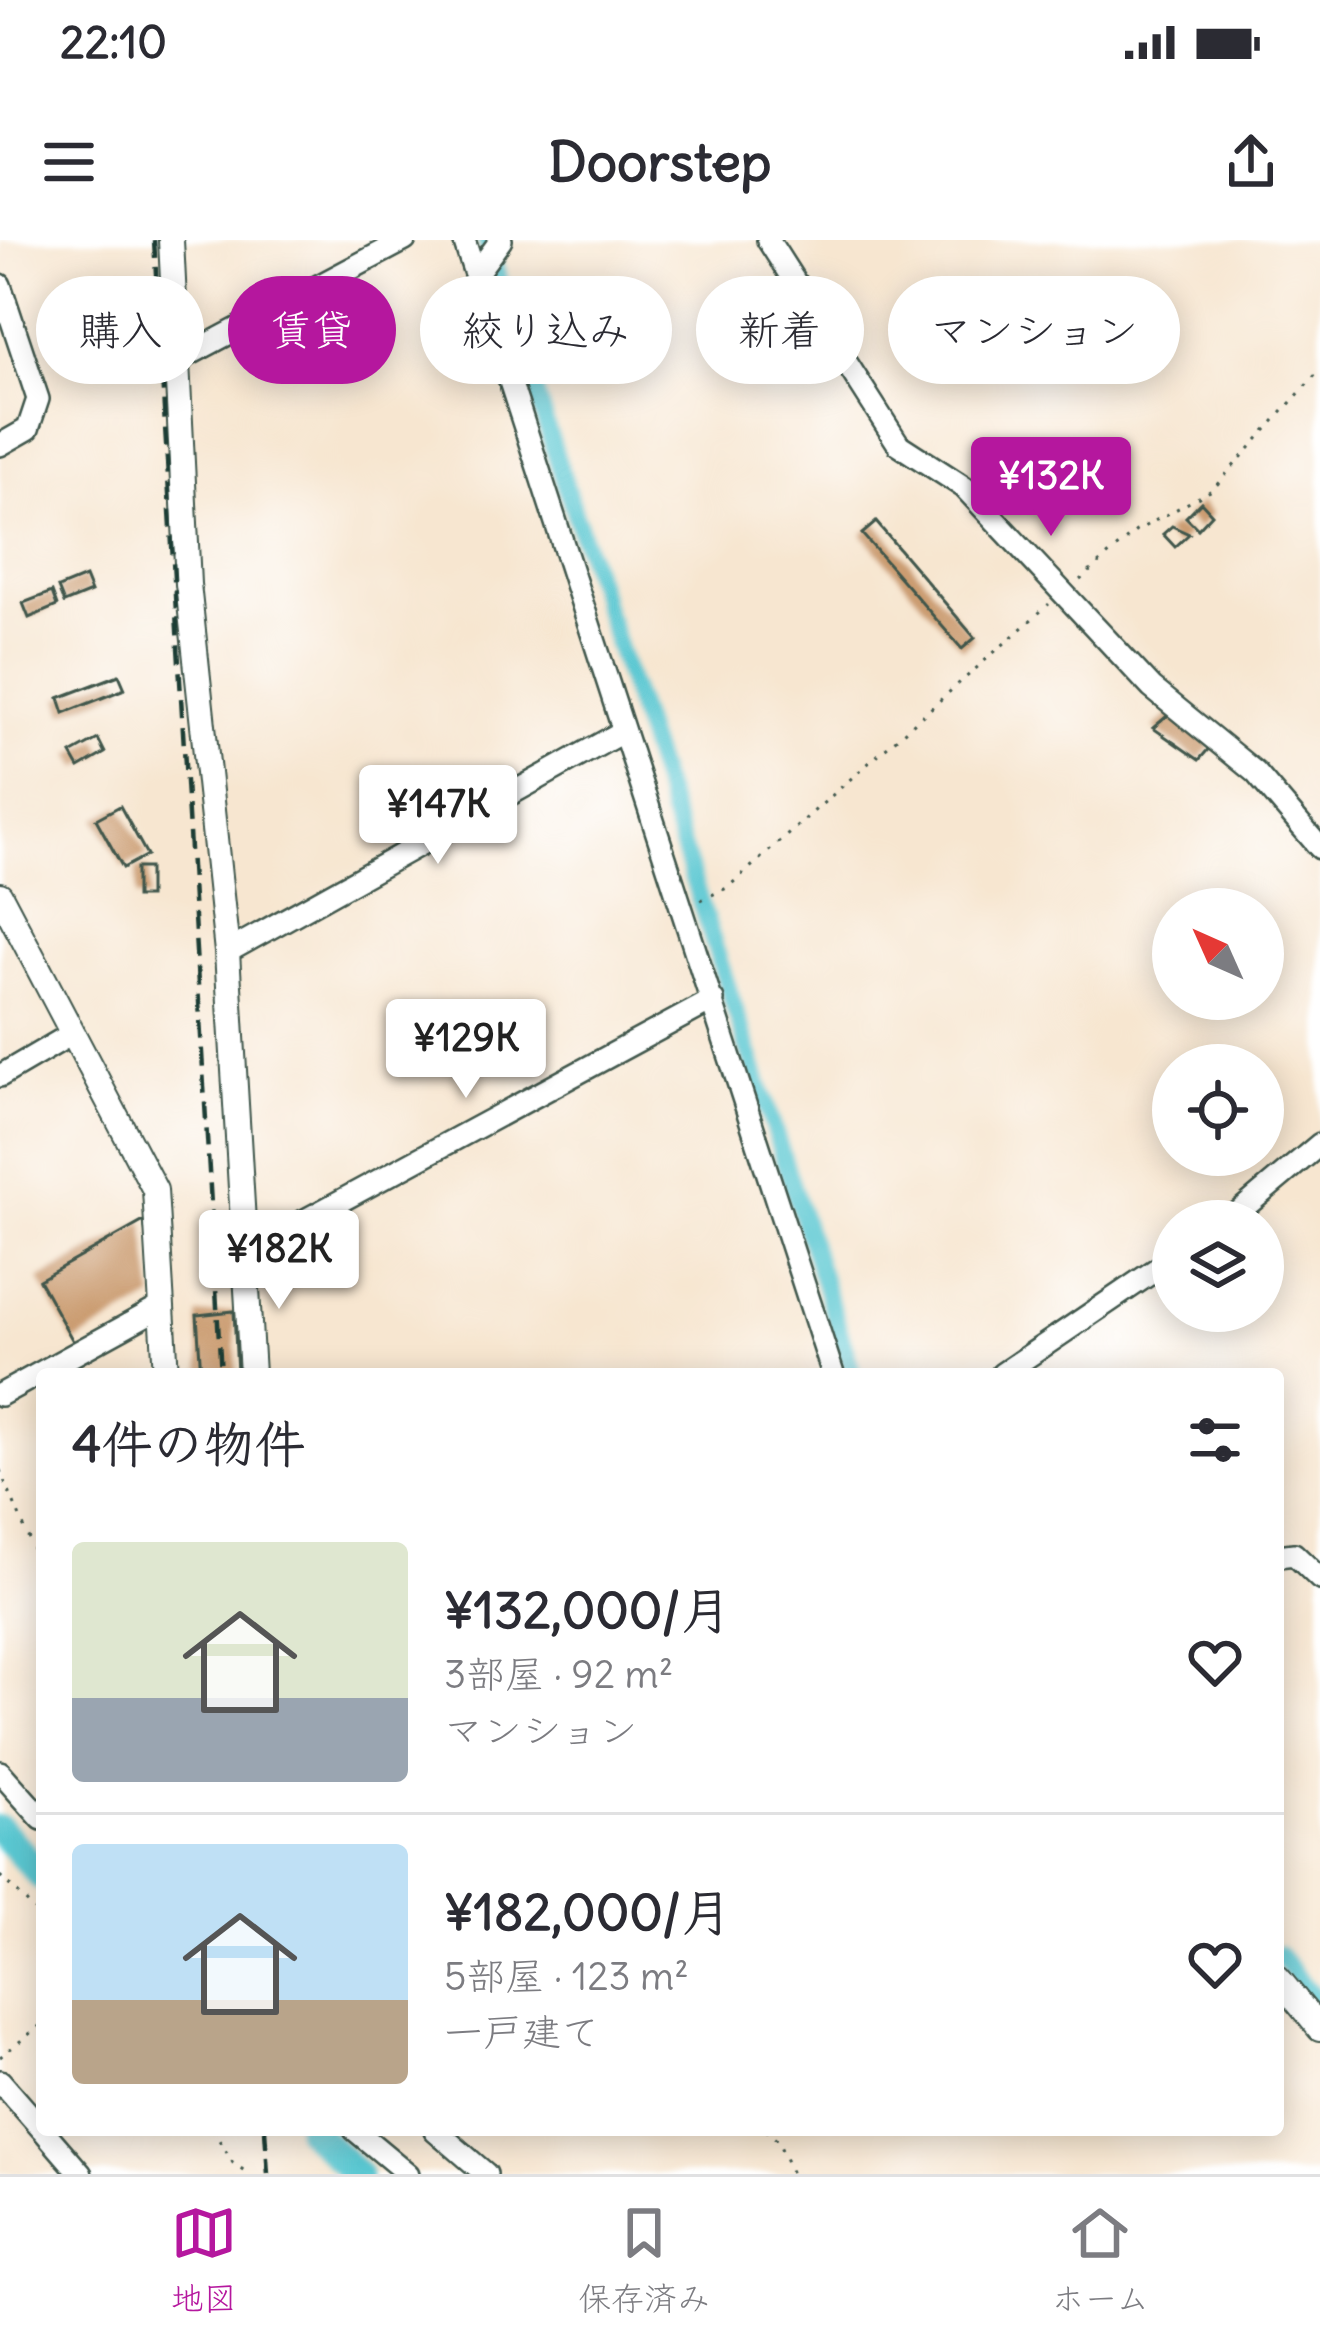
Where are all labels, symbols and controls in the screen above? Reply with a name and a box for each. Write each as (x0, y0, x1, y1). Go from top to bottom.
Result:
text: 22:10 (60, 14, 167, 70)
text: Doorstep (548, 128, 772, 196)
icon: menu (36, 129, 102, 195)
icon: share (1218, 129, 1284, 195)
chip: 購入 (36, 276, 204, 384)
chip: 賃貸 (228, 276, 396, 384)
chip: 絞り込み (420, 276, 672, 384)
chip: 新着 (696, 276, 864, 384)
chip: マンション (888, 276, 1180, 384)
pin: ¥132K (967, 437, 1135, 539)
text: ¥132K (998, 451, 1104, 500)
pin: ¥147K (354, 765, 522, 867)
text: ¥147K (386, 779, 490, 828)
north arrow (1152, 888, 1284, 1020)
map controls (1152, 888, 1284, 1332)
pin: ¥129K (382, 999, 550, 1101)
text: ¥129K (413, 1013, 519, 1062)
button: locate (1152, 1044, 1284, 1176)
button: layers (1152, 1200, 1284, 1332)
pin: ¥182K (195, 1210, 363, 1312)
text: ¥182K (226, 1224, 332, 1273)
icon: filters (1182, 1407, 1248, 1473)
text: 4件の物件 (72, 1412, 305, 1476)
text: ¥132,000/月 (444, 1578, 731, 1642)
icon: home (168, 1590, 312, 1734)
icon: heart (1182, 1629, 1248, 1695)
text: 3部屋 · 92 m² (444, 1650, 673, 1699)
text: マンション (444, 1706, 637, 1755)
text: ¥182,000/月 (444, 1880, 732, 1944)
icon: home (168, 1892, 312, 2036)
icon: heart (1182, 1931, 1248, 1997)
text: 5部屋 · 123 m² (444, 1952, 689, 2001)
text: 一戸建て (444, 2008, 600, 2057)
tab: 地図 (171, 2200, 237, 2320)
tab: 保存済み (578, 2200, 710, 2320)
tab: ホーム (1052, 2200, 1149, 2320)

